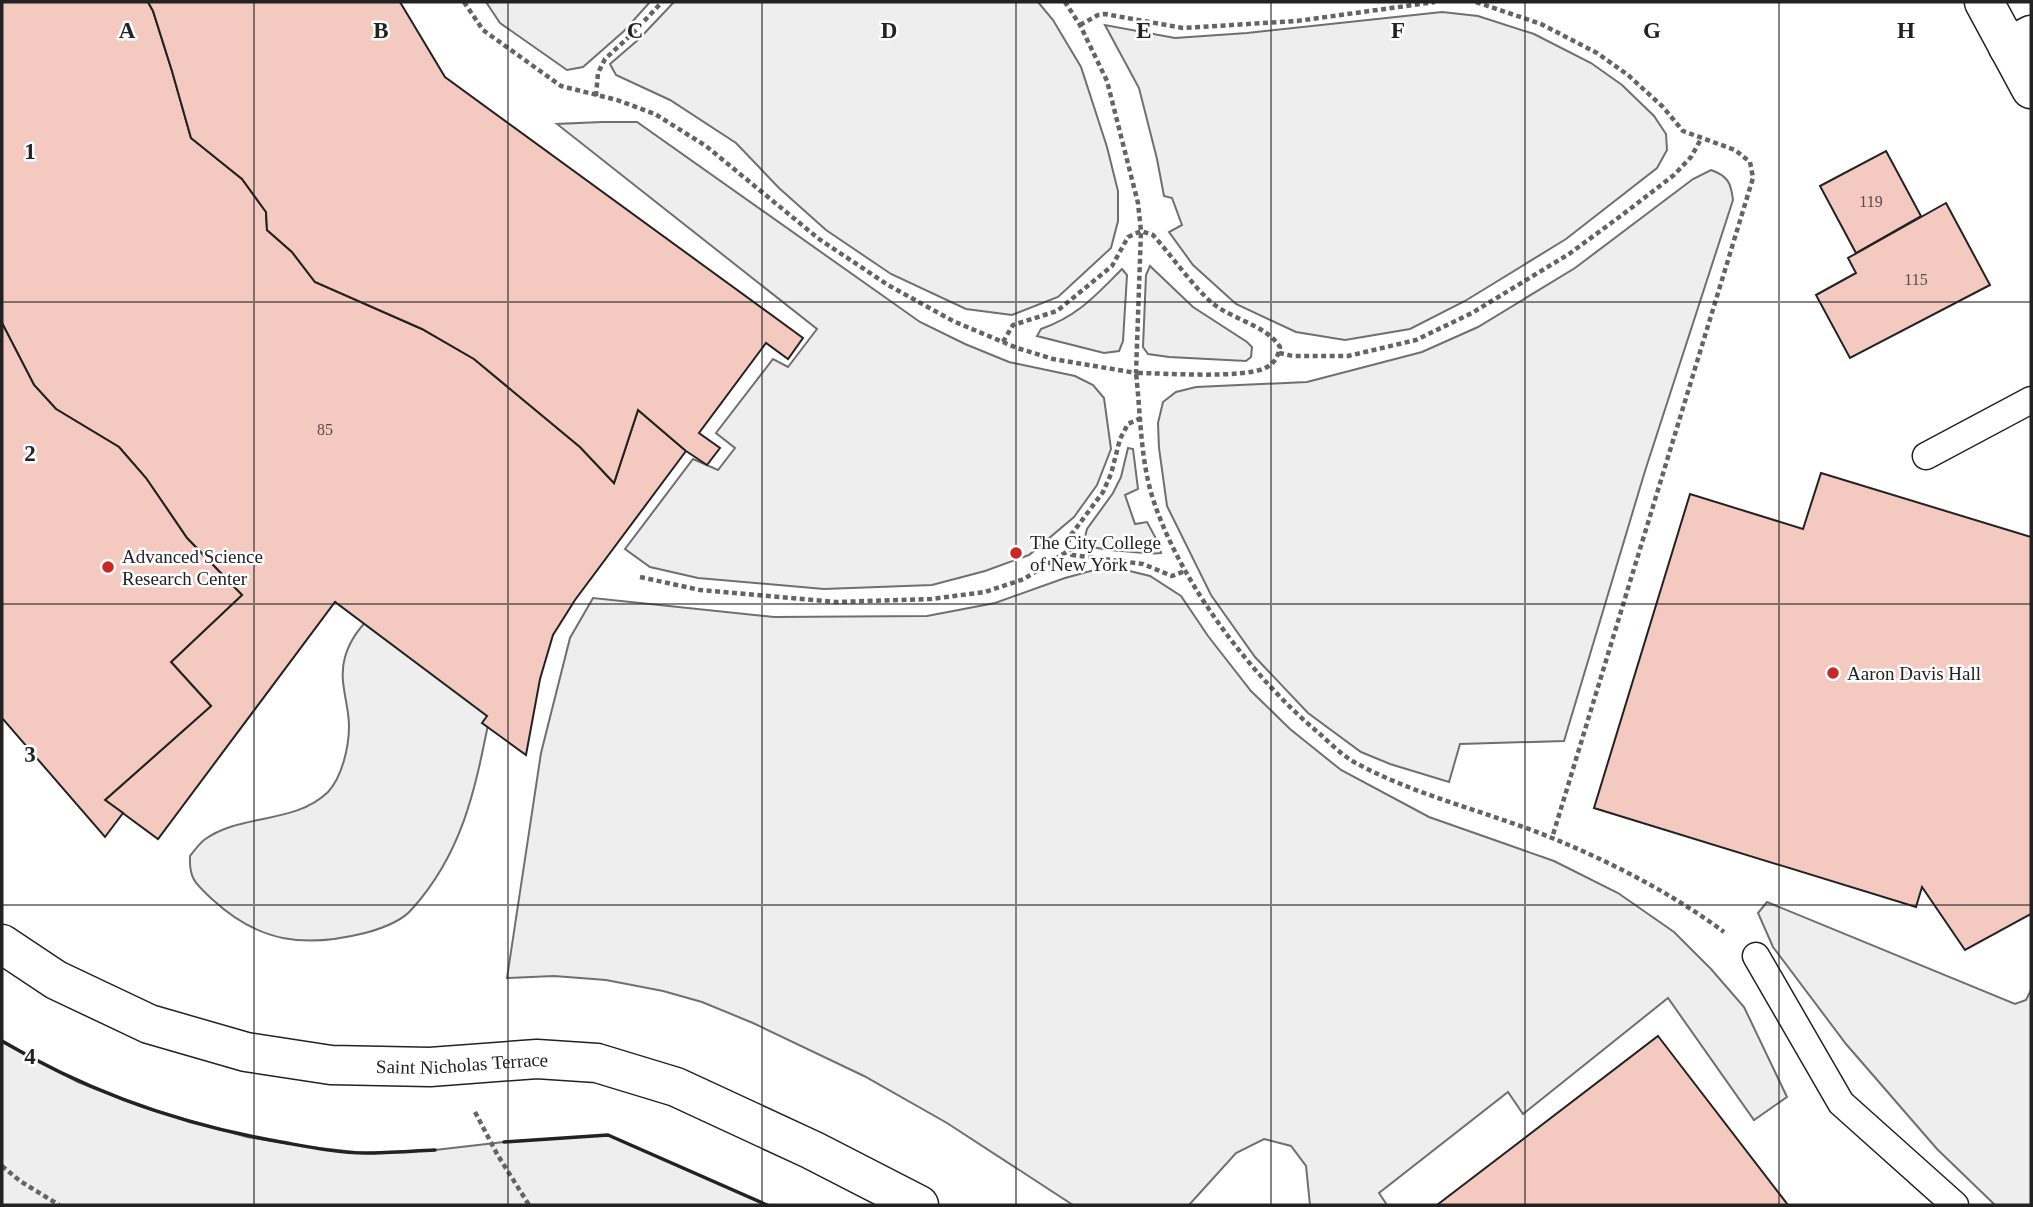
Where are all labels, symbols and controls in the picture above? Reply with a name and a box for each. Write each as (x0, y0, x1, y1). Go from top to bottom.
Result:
text: A (119, 18, 136, 43)
text: B (373, 18, 389, 43)
text: C (627, 18, 643, 43)
text: D (881, 18, 897, 43)
text: E (1136, 18, 1152, 43)
text: F (1391, 18, 1405, 43)
text: G (1643, 18, 1661, 43)
text: H (1897, 18, 1915, 43)
text: 1 (24, 139, 36, 164)
house number: 119 (1859, 193, 1883, 210)
house number: 115 (1904, 271, 1928, 288)
house number: 85 (317, 421, 333, 438)
text: 2 (24, 441, 36, 466)
place label: The City College of New York (1030, 532, 1161, 575)
marker: The City College of New York (1008, 545, 1024, 561)
place label: Advanced Science Research Center (122, 546, 263, 589)
marker: Advanced Science Research Center (100, 559, 116, 575)
place label: Aaron Davis Hall (1847, 663, 1981, 684)
marker: Aaron Davis Hall (1825, 665, 1841, 681)
text: 3 (24, 742, 36, 767)
text: 4 (24, 1044, 36, 1069)
street label: Saint Nicholas Terrace (376, 1048, 549, 1078)

